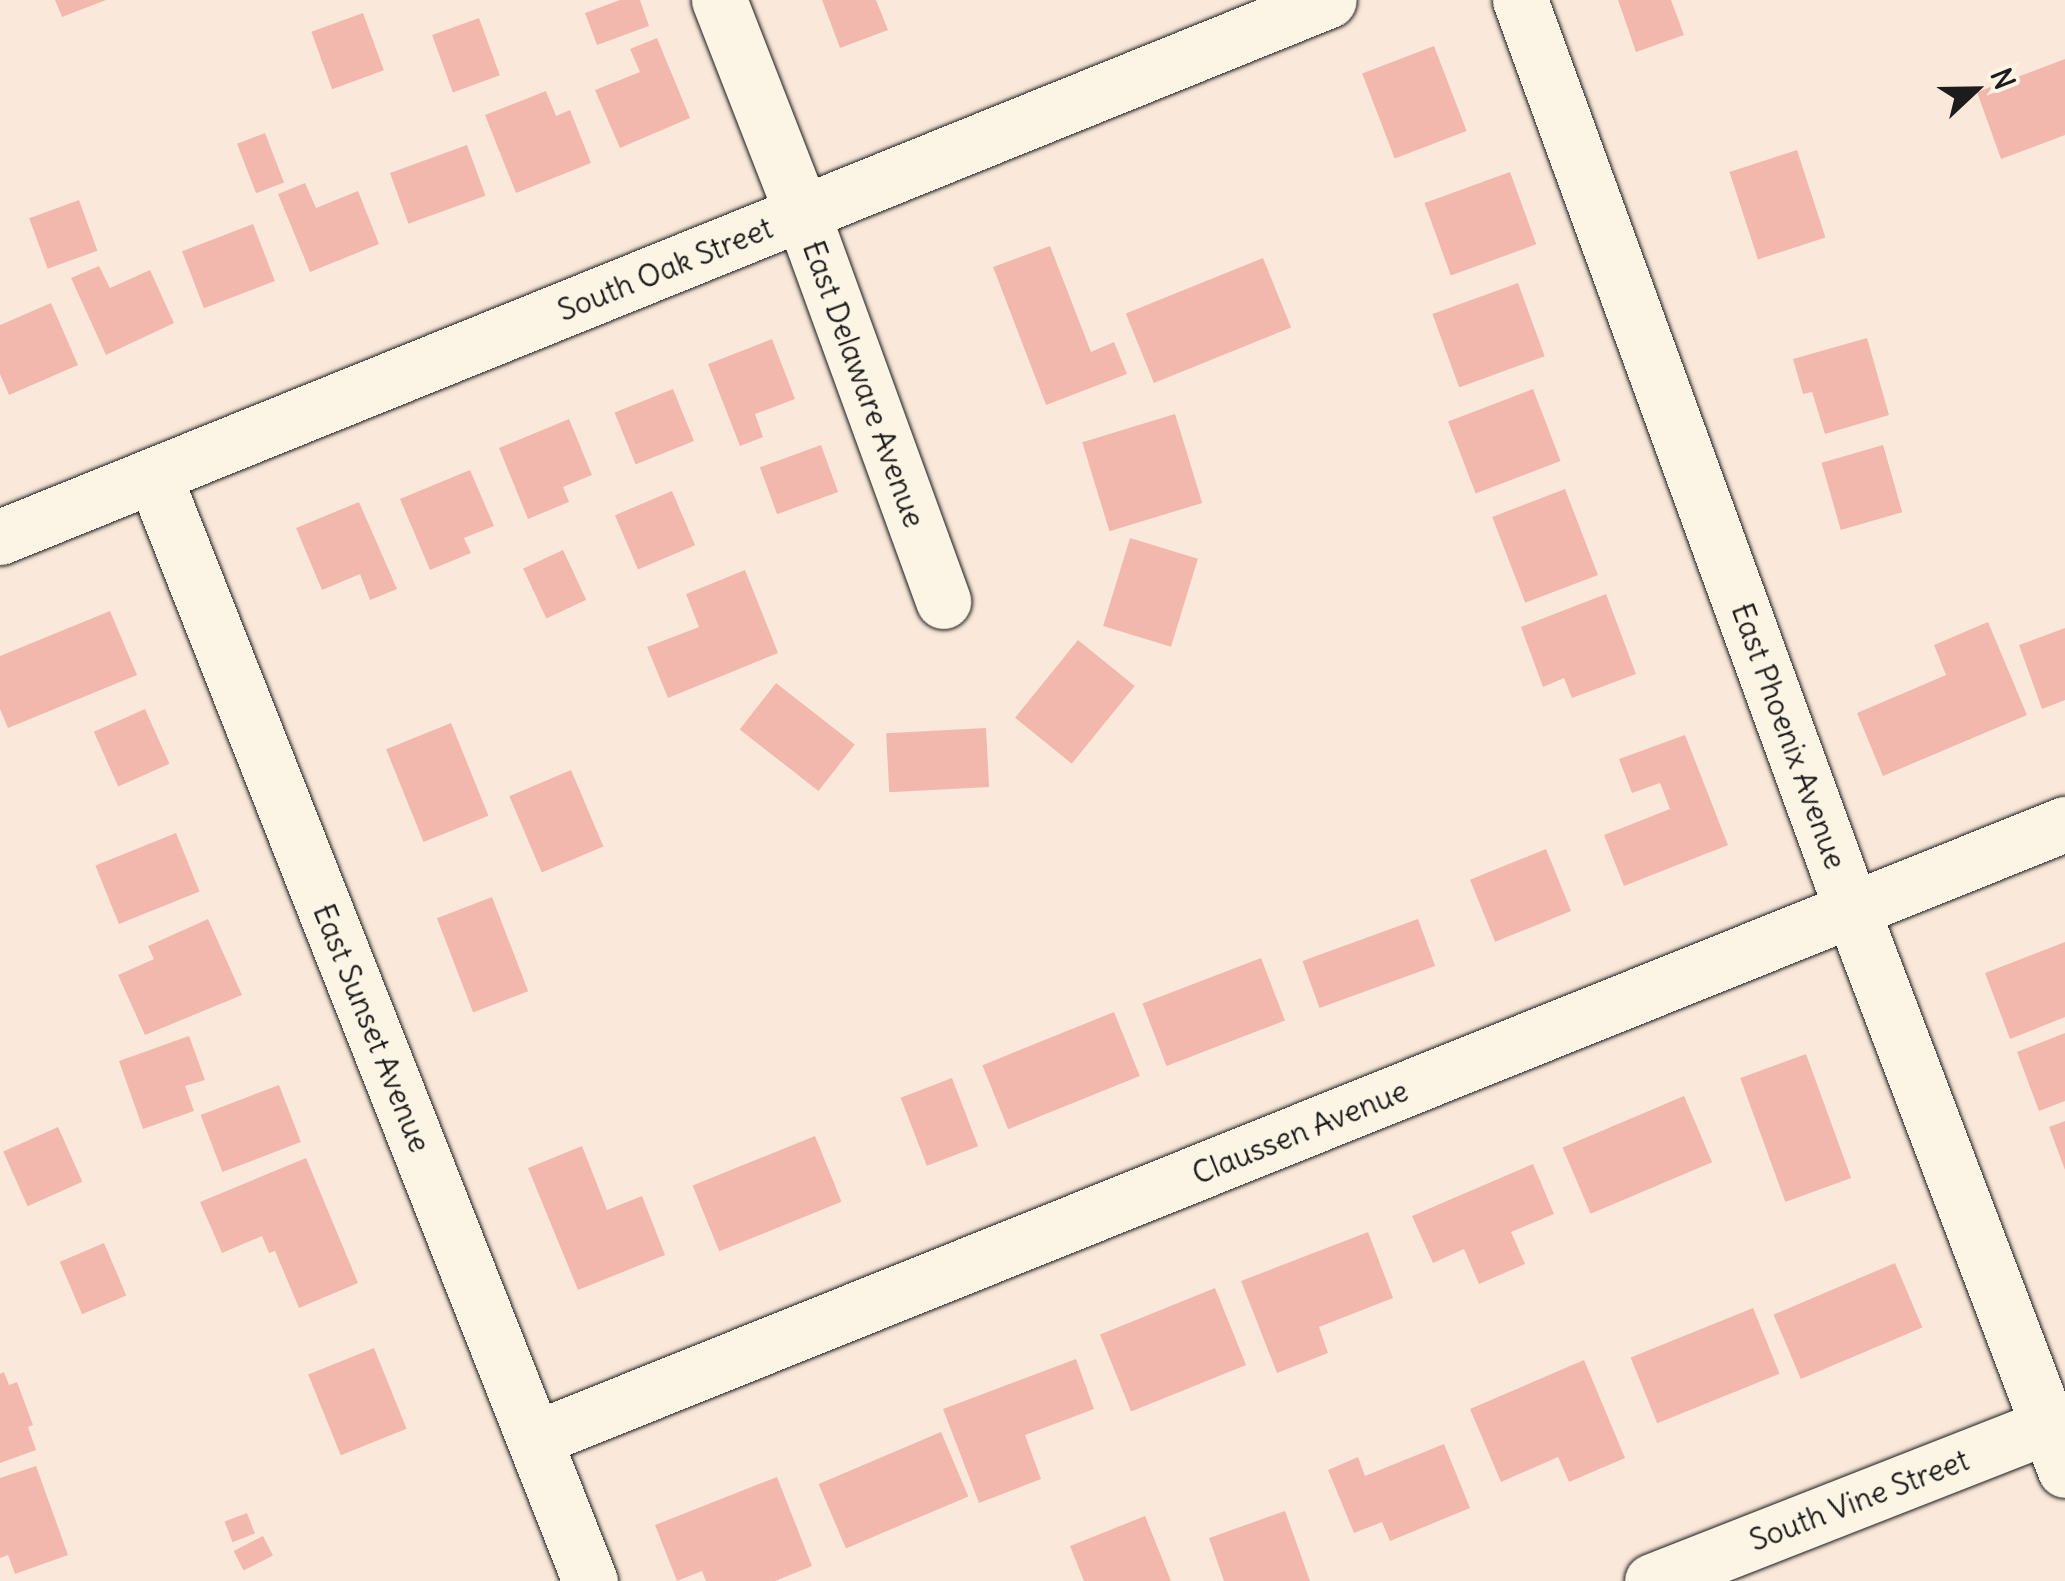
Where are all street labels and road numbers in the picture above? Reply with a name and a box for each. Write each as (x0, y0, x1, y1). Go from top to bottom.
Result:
street label: South Oak Street (552, 210, 778, 328)
street label: East Delaware Avenue (795, 236, 933, 532)
street label: East Phoenix Avenue (1724, 598, 1854, 874)
street label: East Sunset Avenue (306, 899, 438, 1157)
street label: Claussen Avenue (1187, 1072, 1413, 1192)
street label: South Vine Street (1744, 1442, 1974, 1558)

